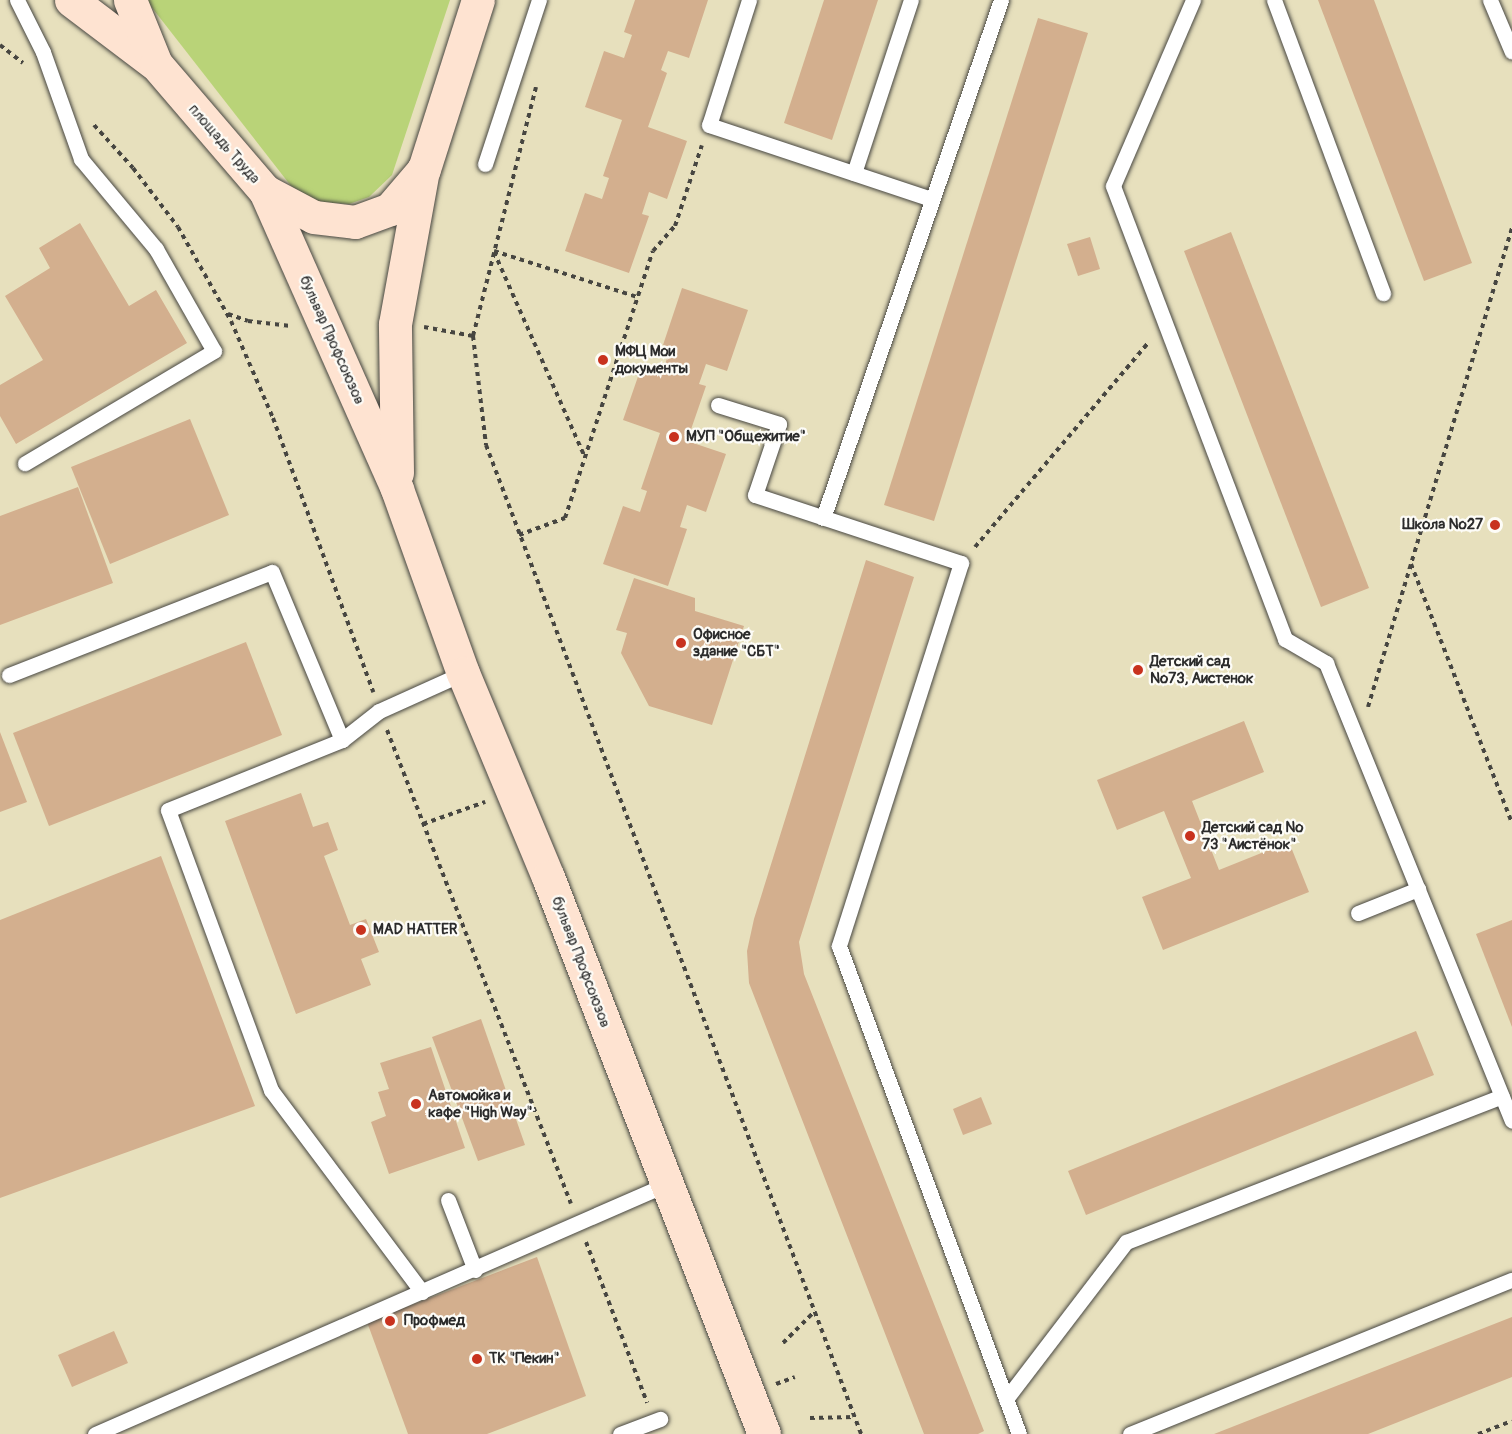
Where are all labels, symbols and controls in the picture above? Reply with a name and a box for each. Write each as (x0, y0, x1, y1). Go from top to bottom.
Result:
street label: площадь Труда (185, 101, 263, 187)
street label: бульвар Профсоюзов (295, 273, 369, 407)
place label: МФЦ Мои документы (615, 342, 688, 377)
marker: МФЦ Мои документы (596, 353, 610, 367)
place label: МУП "Общежитие" (686, 428, 806, 446)
marker: МУП "Общежитие" (667, 430, 681, 444)
place label: Школа №27 (1402, 516, 1483, 534)
marker: Школа №27 (1488, 518, 1502, 532)
place label: Офисное здание "СБТ" (693, 625, 780, 660)
marker: Офисное здание "СБТ" (674, 636, 688, 650)
place label: Детский сад №73, Аистенок (1150, 652, 1253, 687)
marker: Детский сад №73, Аистенок (1131, 663, 1145, 677)
place label: Детский сад № 73 "Аистёнок" (1202, 818, 1303, 853)
marker: Детский сад № 73 "Аистёнок" (1183, 829, 1197, 843)
street label: бульвар Профсоюзов (548, 894, 614, 1030)
place label: MAD HATTER (373, 921, 457, 939)
marker: MAD HATTER (354, 923, 368, 937)
place label: Автомойка и кафе "High Way" (428, 1086, 532, 1121)
marker: Автомойка и кафе "High Way" (409, 1097, 423, 1111)
marker: Профмед (381, 1312, 399, 1330)
place label: Профмед (404, 1312, 465, 1330)
place label: ТК "Пекин" (489, 1350, 560, 1368)
marker: ТК "Пекин" (470, 1352, 484, 1366)

